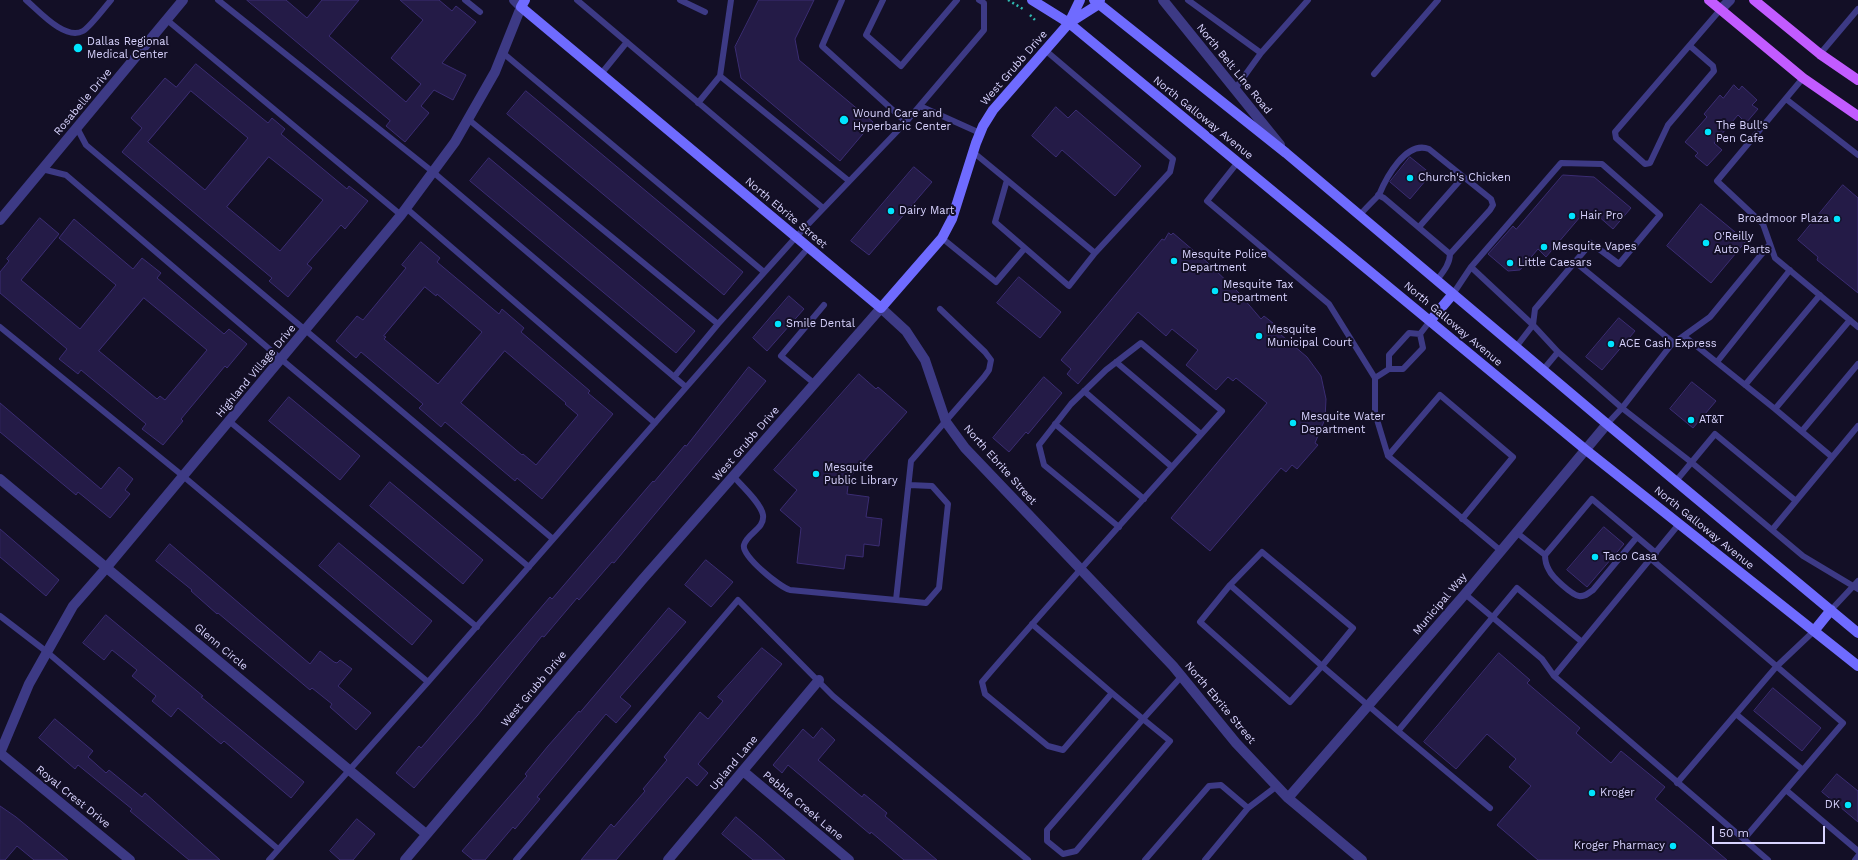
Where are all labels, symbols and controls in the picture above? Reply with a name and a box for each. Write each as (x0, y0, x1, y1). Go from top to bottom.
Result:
street label: North Belt Line Road (1194, 21, 1274, 117)
street label: West Grubb Drive (978, 28, 1050, 108)
place label: Dallas Regional Medical Center (87, 35, 169, 61)
marker: Dallas Regional Medical Center (72, 42, 84, 54)
street label: Rosabelle Drive (51, 66, 115, 138)
street label: North Galloway Avenue (1150, 74, 1256, 162)
place label: Wound Care and Hyperbaric Center (853, 107, 951, 133)
marker: Wound Care and Hyperbaric Center (838, 114, 850, 126)
place label: The Bull's Pen Cafe (1716, 119, 1768, 145)
marker: The Bull's Pen Cafe (1703, 127, 1713, 137)
place label: Church's Chicken (1418, 171, 1511, 185)
marker: Church's Chicken (1405, 173, 1415, 183)
street label: North Ebrite Street (742, 175, 830, 251)
place label: Dairy Mart (899, 204, 954, 218)
marker: Dairy Mart (886, 206, 896, 216)
place label: Hair Pro (1580, 209, 1623, 223)
marker: Hair Pro (1567, 211, 1577, 221)
place label: Broadmoor Plaza (1737, 212, 1829, 226)
marker: Broadmoor Plaza (1832, 214, 1842, 224)
place label: O'Reilly Auto Parts (1714, 230, 1770, 256)
marker: O'Reilly Auto Parts (1701, 238, 1711, 248)
place label: Mesquite Vapes (1552, 240, 1637, 254)
marker: Mesquite Vapes (1539, 242, 1549, 252)
place label: Mesquite Police Department (1182, 248, 1267, 274)
marker: Mesquite Police Department (1169, 256, 1179, 266)
place label: Little Caesars (1518, 256, 1592, 270)
marker: Little Caesars (1505, 258, 1515, 268)
place label: Mesquite Tax Department (1223, 278, 1293, 304)
street label: North Galloway Avenue (1401, 279, 1505, 369)
marker: Mesquite Tax Department (1210, 286, 1220, 296)
place label: Smile Dental (786, 317, 855, 331)
marker: Smile Dental (773, 319, 783, 329)
street label: Highland Village Drive (213, 322, 299, 420)
place label: Mesquite Municipal Court (1267, 323, 1352, 349)
marker: Mesquite Municipal Court (1254, 331, 1264, 341)
place label: ACE Cash Express (1619, 337, 1716, 351)
marker: ACE Cash Express (1606, 339, 1616, 349)
street label: West Grubb Drive (710, 404, 782, 484)
place label: Mesquite Water Department (1301, 410, 1385, 436)
place label: AT&T (1699, 413, 1724, 427)
marker: AT&T (1686, 415, 1696, 425)
marker: Mesquite Water Department (1288, 418, 1298, 428)
street label: North Ebrite Street (961, 422, 1039, 508)
place label: Mesquite Public Library (824, 461, 898, 487)
marker: Mesquite Public Library (811, 469, 821, 479)
street label: North Galloway Avenue (1651, 484, 1757, 572)
place label: Taco Casa (1603, 550, 1657, 564)
marker: Taco Casa (1590, 552, 1600, 562)
street label: Municipal Way (1410, 570, 1470, 638)
street label: Glenn Circle (192, 621, 250, 673)
street label: West Grubb Drive (498, 648, 570, 730)
street label: North Ebrite Street (1182, 659, 1258, 747)
street label: Upland Lane (707, 733, 761, 793)
street label: Royal Crest Drive (33, 763, 113, 831)
street label: Pebble Creek Lane (760, 769, 846, 843)
place label: Kroger (1600, 786, 1635, 800)
marker: Kroger (1587, 788, 1597, 798)
place label: DK (1825, 798, 1840, 812)
marker: DK (1843, 800, 1853, 810)
scale bar (1714, 818, 1827, 844)
text: 50 m (1719, 826, 1749, 840)
place label: Kroger Pharmacy (1574, 839, 1665, 853)
marker: Kroger Pharmacy (1668, 841, 1678, 851)

